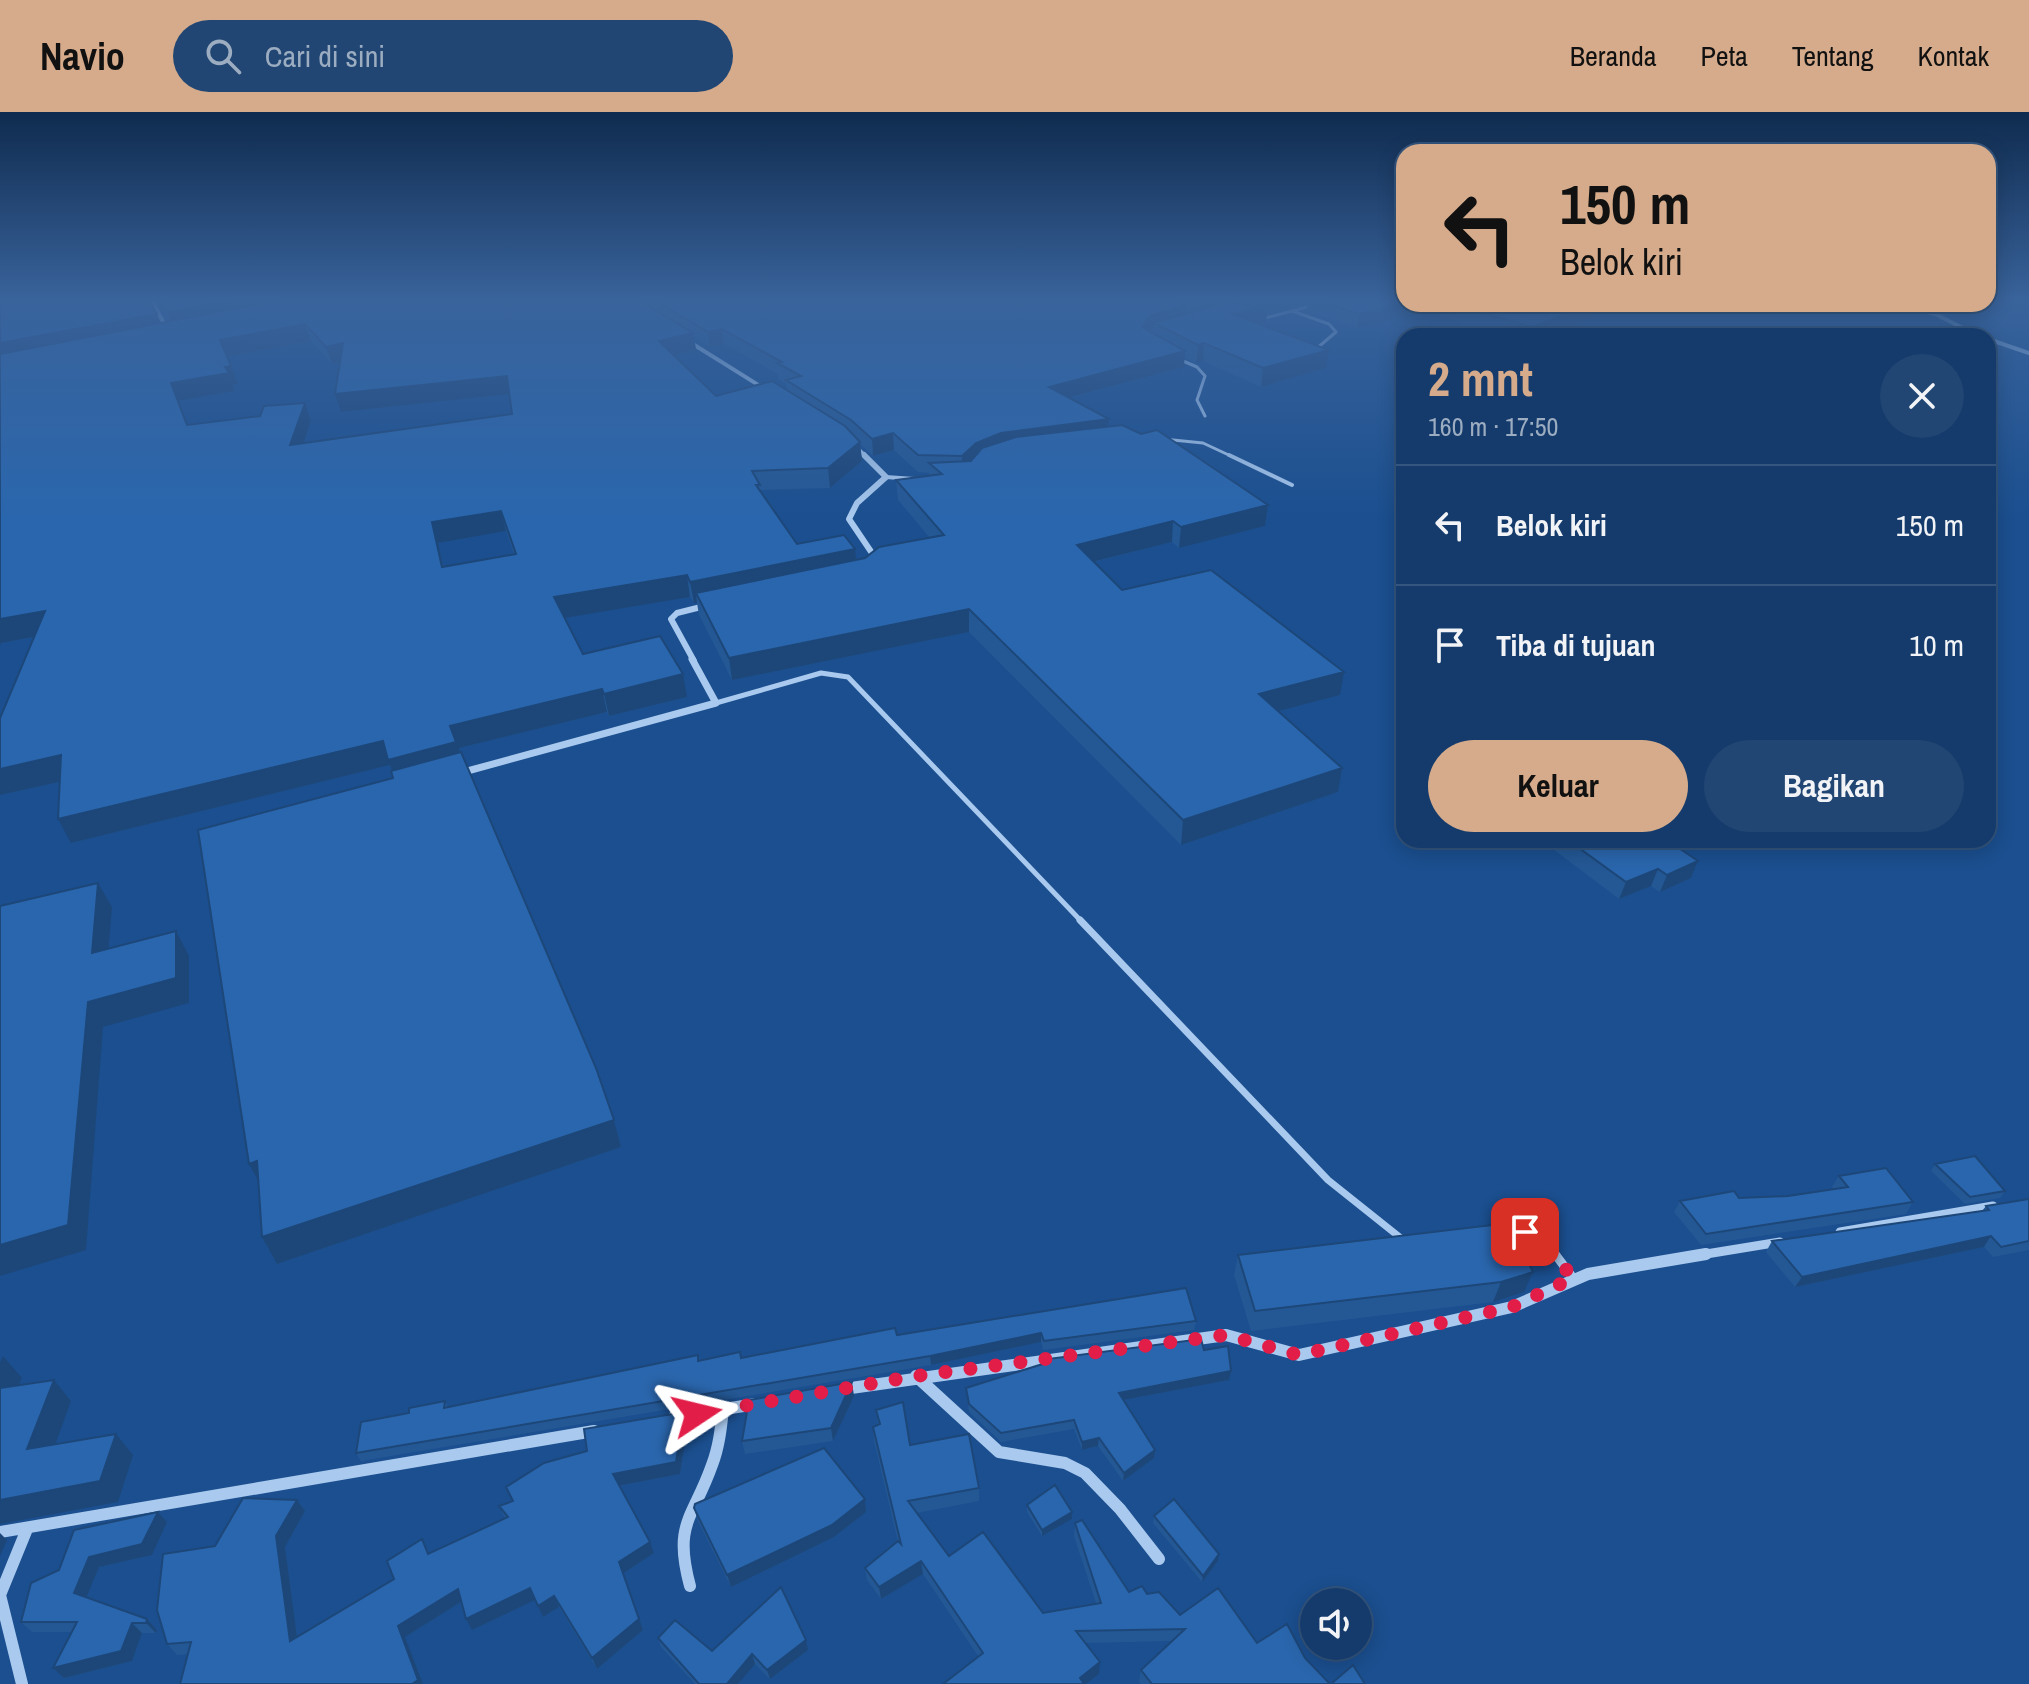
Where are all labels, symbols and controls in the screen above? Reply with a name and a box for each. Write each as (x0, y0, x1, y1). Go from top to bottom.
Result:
search box (173, 20, 733, 92)
text: Navio (40, 31, 125, 82)
icon: search (201, 34, 245, 78)
text: Cari di sini (265, 36, 385, 76)
text: Beranda (1570, 37, 1657, 75)
text: Peta (1701, 37, 1748, 75)
text: Tentang (1792, 37, 1874, 75)
text: Kontak (1918, 37, 1989, 75)
text: 150 m (1560, 166, 1690, 241)
icon: left (1428, 176, 1532, 280)
text: Belok kiri (1560, 238, 1683, 286)
text: 2 mnt (1428, 346, 1533, 411)
button: close (1880, 354, 1964, 438)
text: 160 m · 17:50 (1428, 409, 1558, 444)
icon: left (1428, 503, 1472, 547)
text: Belok kiri (1496, 505, 1607, 545)
text: 150 m (1896, 505, 1964, 545)
icon: arrive (1428, 623, 1472, 667)
text: Tiba di tujuan (1496, 625, 1656, 665)
text: 10 m (1909, 625, 1964, 665)
button: Keluar (1428, 740, 1688, 832)
button: Bagikan (1704, 740, 1964, 832)
pin (1491, 1198, 1559, 1266)
icon: arrive (1503, 1210, 1547, 1254)
position arrow (655, 1372, 739, 1456)
map controls (1300, 1588, 1372, 1660)
button: sound (1300, 1588, 1372, 1660)

